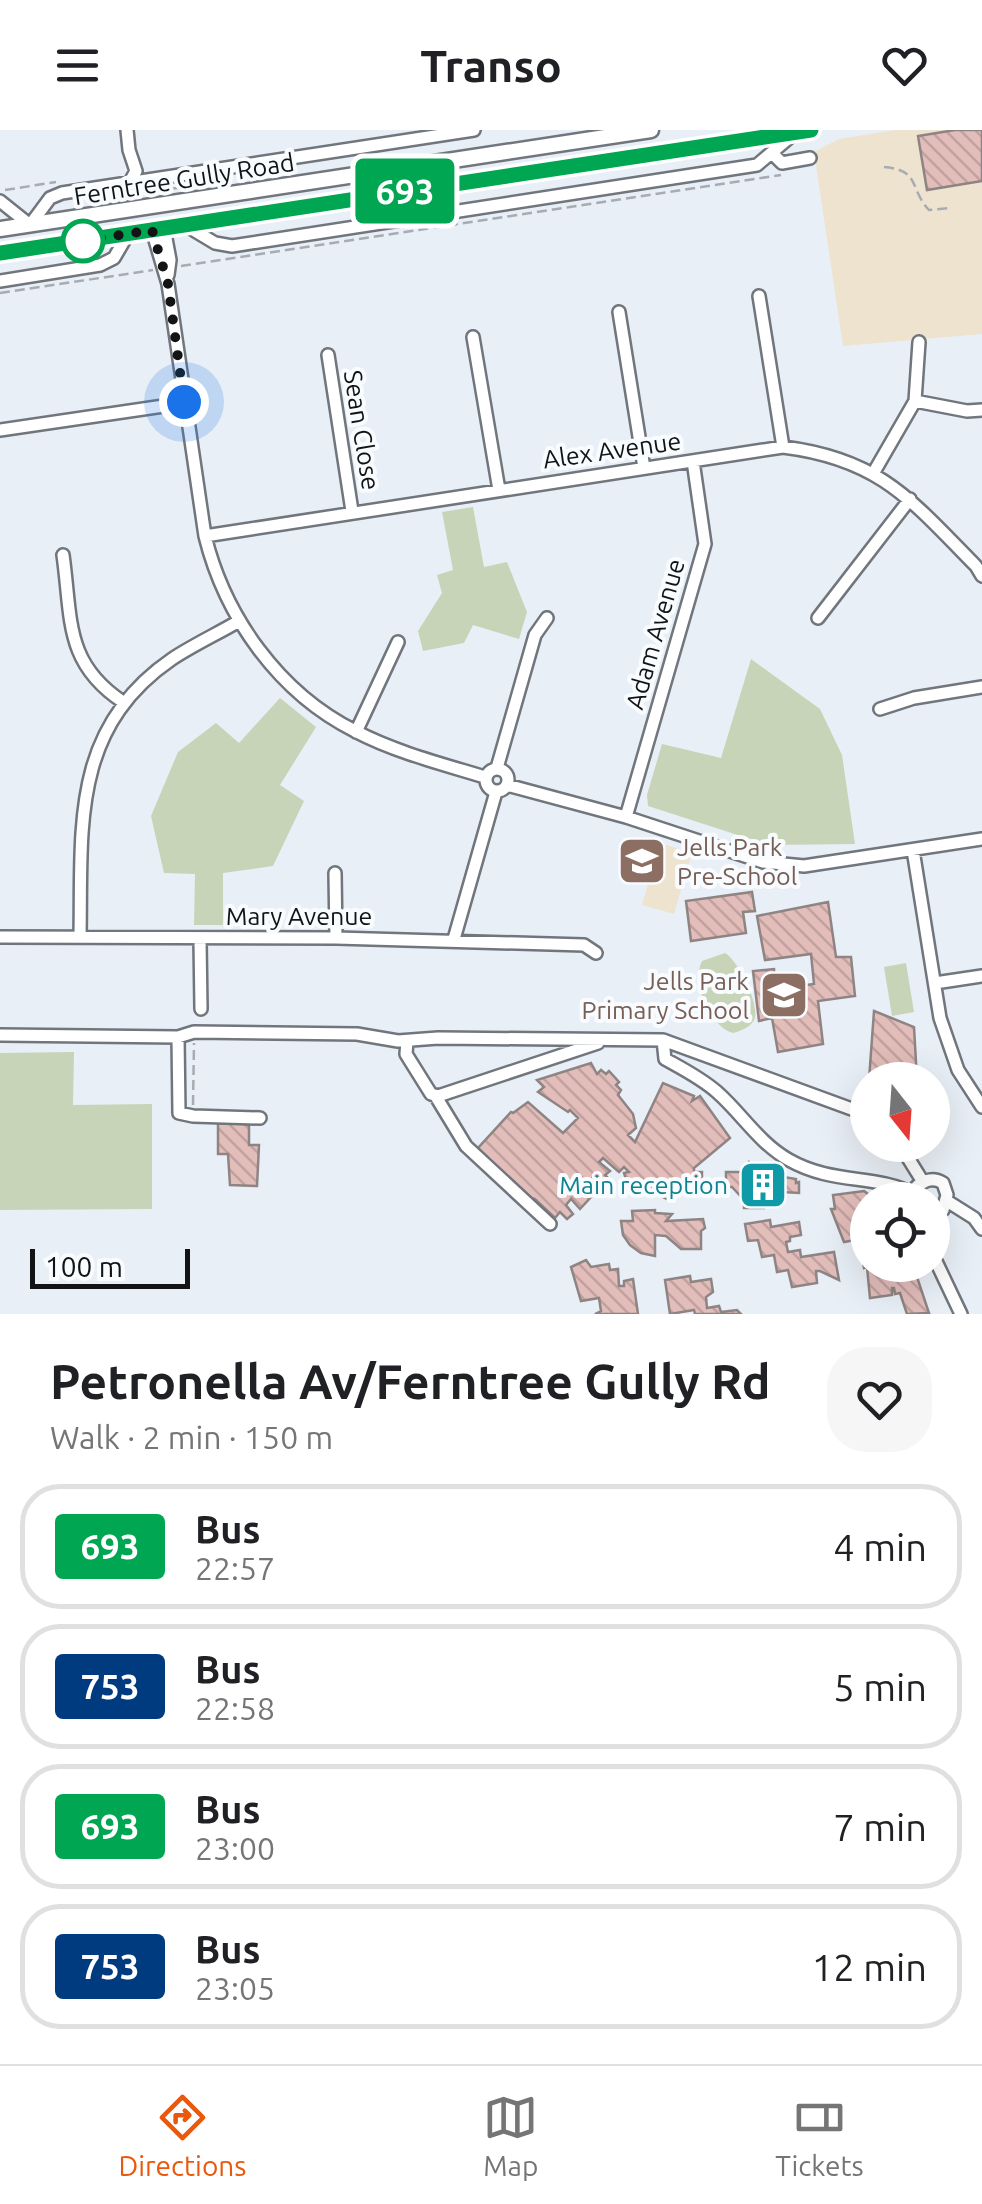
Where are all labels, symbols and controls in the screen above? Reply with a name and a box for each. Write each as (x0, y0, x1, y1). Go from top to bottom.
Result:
icon: menu (50, 38, 105, 93)
icon: heart (877, 38, 932, 93)
text: Transo (420, 40, 562, 91)
street label: Ferntree Gully Road (72, 148, 296, 210)
line badge: 693 (348, 158, 462, 224)
text: 693 (375, 171, 435, 211)
unlabelled marker (62, 220, 104, 262)
street label: Sean Close (339, 368, 385, 492)
your location (159, 377, 209, 427)
street label: Alex Avenue (541, 426, 683, 474)
street label: Adam Avenue (620, 556, 690, 712)
place label: Jells Park Pre-School (677, 833, 797, 890)
school or university icon: Jells Park Pre-School (616, 835, 668, 887)
street label: Mary Avenue (226, 902, 372, 930)
place label: Jells Park Primary School (581, 967, 749, 1024)
school or university icon: Jells Park Primary School (758, 969, 810, 1021)
north arrow (850, 1062, 950, 1162)
map controls (850, 1062, 950, 1282)
building icon: Main reception (737, 1159, 789, 1211)
place label: Main reception (559, 1171, 728, 1199)
button: locate (850, 1182, 950, 1282)
scale bar (30, 1244, 190, 1288)
text: 100 m (45, 1251, 123, 1282)
button: heart (827, 1347, 932, 1452)
text: Petronella Av/Ferntree Gully Rd (50, 1354, 770, 1408)
text: Walk · 2 min · 150 m (50, 1419, 333, 1455)
text: Bus (195, 1508, 260, 1550)
text: 693 (80, 1526, 140, 1566)
text: 4 min (833, 1526, 927, 1568)
text: 22:57 (195, 1550, 275, 1586)
text: Bus (195, 1648, 260, 1690)
text: 753 (80, 1666, 140, 1706)
text: 5 min (833, 1666, 927, 1708)
text: 22:58 (195, 1690, 275, 1726)
text: Bus (195, 1788, 260, 1830)
text: 693 (80, 1806, 140, 1846)
text: 7 min (833, 1806, 927, 1848)
text: 23:00 (195, 1830, 275, 1866)
text: Bus (195, 1928, 260, 1970)
text: 753 (80, 1946, 140, 1986)
text: 12 min (812, 1946, 927, 1988)
text: 23:05 (195, 1970, 275, 2006)
tab: Directions (118, 2090, 246, 2181)
tab: Map (483, 2090, 538, 2181)
tab: Tickets (775, 2090, 864, 2181)

